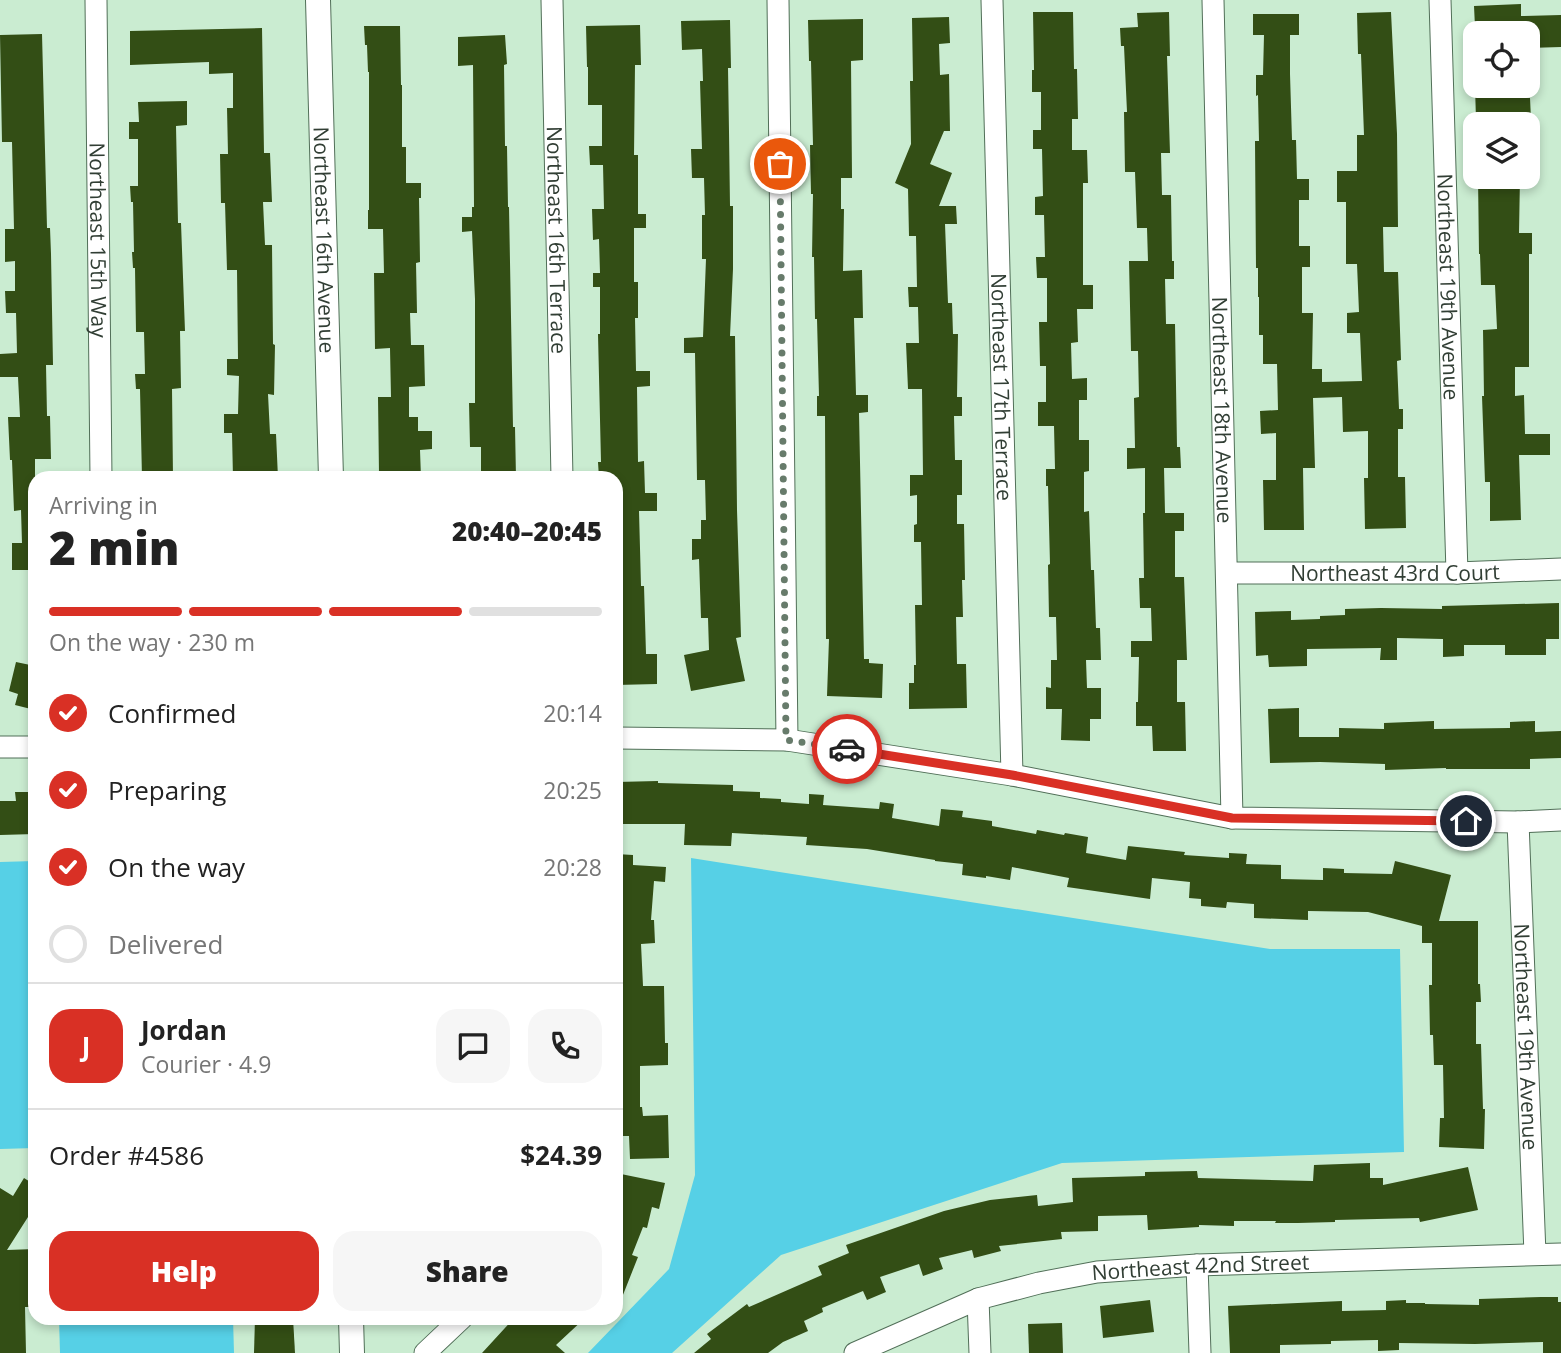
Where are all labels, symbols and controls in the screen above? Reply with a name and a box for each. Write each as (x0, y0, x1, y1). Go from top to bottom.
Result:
map controls (1463, 21, 1540, 189)
button: locate (1463, 21, 1540, 98)
button: layers (1463, 112, 1540, 189)
street label: Northeast 16th Avenue (307, 126, 342, 354)
street label: Northeast 16th Terrace (541, 126, 573, 354)
pin (750, 134, 810, 194)
street label: Northeast 15th Way (83, 142, 114, 338)
icon: bag (761, 145, 799, 183)
street label: Northeast 19th Avenue (1431, 173, 1466, 401)
street label: Northeast 17th Terrace (985, 273, 1019, 501)
street label: Northeast 18th Avenue (1206, 296, 1239, 524)
text: Arriving in (49, 489, 158, 521)
text: 20:40–20:45 (452, 513, 602, 549)
text: 2 min (49, 516, 180, 578)
street label: Northeast 43rd Court (1290, 557, 1500, 587)
text: On the way · 230 m (49, 626, 255, 658)
icon: check (49, 694, 87, 732)
text: Confirmed (108, 695, 236, 731)
text: 20:14 (543, 697, 602, 729)
courier (812, 714, 882, 784)
icon: car (828, 730, 866, 768)
icon: check (49, 771, 87, 809)
text: Preparing (108, 772, 226, 808)
text: 20:25 (543, 774, 602, 806)
pin (1436, 791, 1496, 851)
icon: home (1447, 802, 1485, 840)
icon: check (49, 848, 87, 886)
text: On the way (108, 849, 245, 885)
text: 20:28 (543, 851, 602, 883)
street label: Northeast 19th Avenue (1508, 923, 1545, 1151)
text: Delivered (108, 926, 223, 962)
button: chat (436, 1009, 510, 1083)
button: phone (528, 1009, 602, 1083)
text: Jordan (141, 1012, 227, 1048)
text: J (82, 1028, 90, 1064)
text: Courier · 4.9 (141, 1048, 271, 1080)
text: Order #4586 (49, 1137, 204, 1173)
text: $24.39 (520, 1137, 602, 1173)
button: Help (49, 1231, 319, 1311)
button: Share (333, 1231, 602, 1311)
street label: Northeast 42nd Street (1091, 1248, 1310, 1286)

